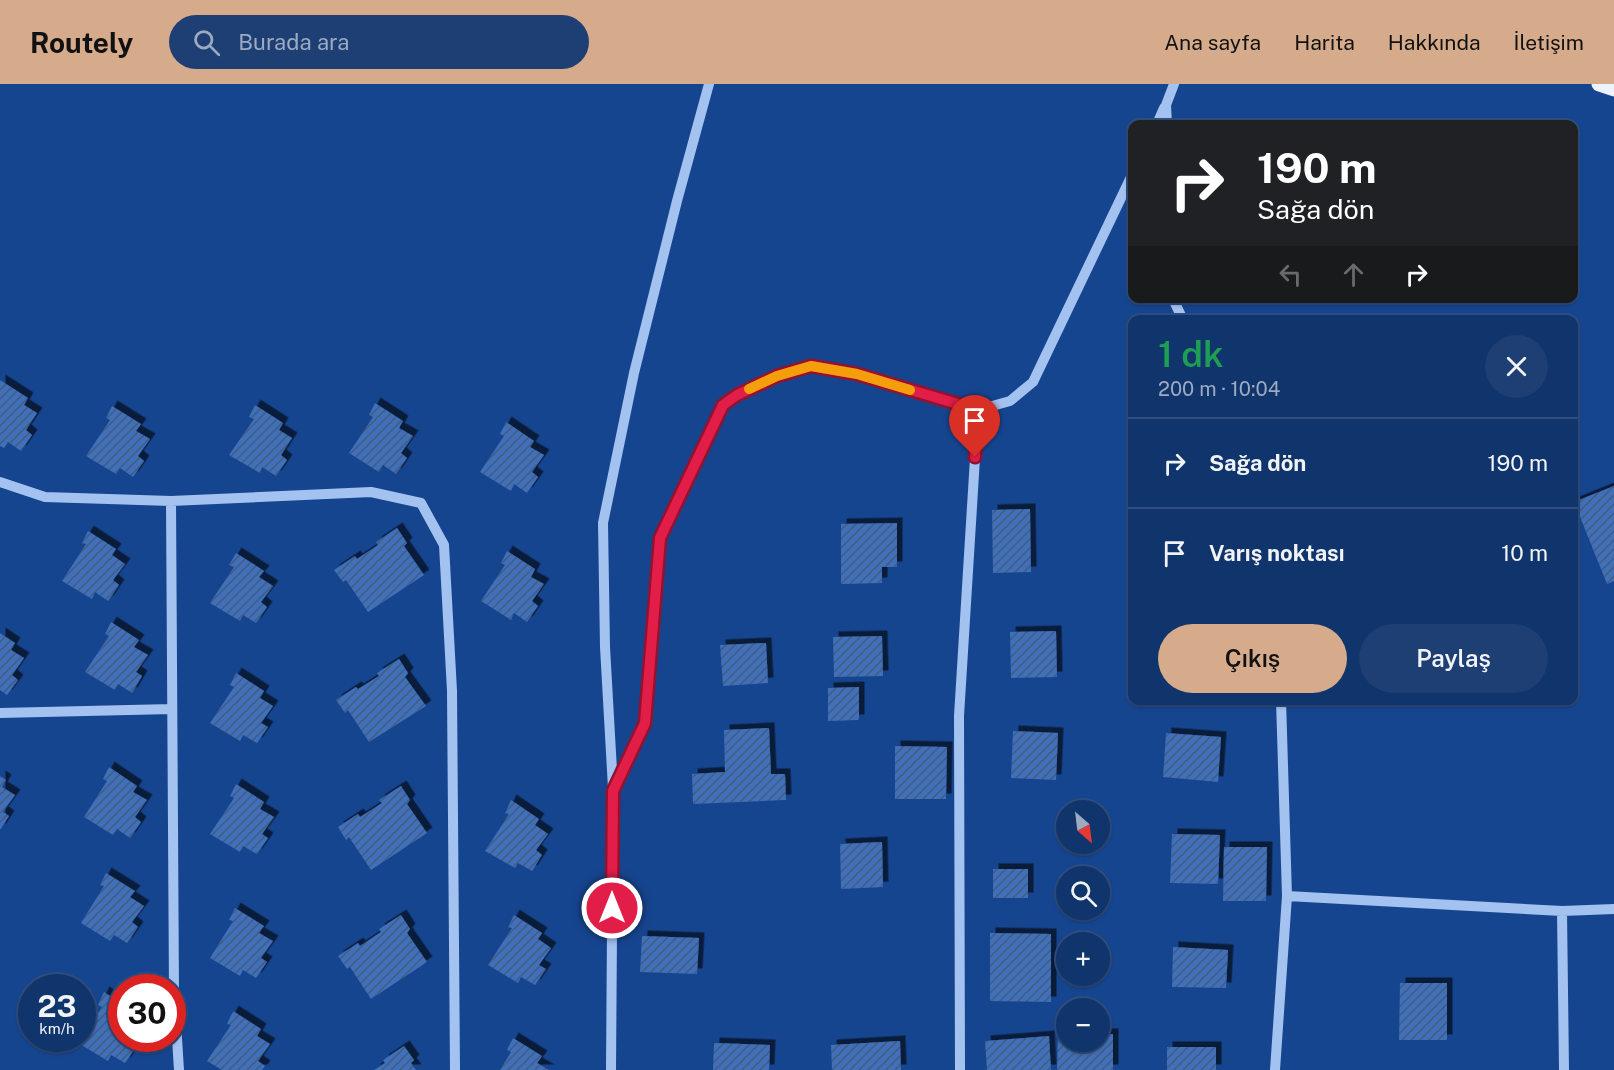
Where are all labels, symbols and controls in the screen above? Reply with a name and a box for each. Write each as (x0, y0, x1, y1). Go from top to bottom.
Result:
search box (169, 15, 589, 69)
text: Routely (30, 26, 133, 59)
icon: search (190, 26, 223, 59)
text: Burada ara (238, 29, 349, 55)
text: Ana sayfa (1164, 30, 1261, 55)
text: Harita (1294, 30, 1355, 55)
text: Hakkında (1388, 30, 1481, 55)
text: İletişim (1514, 30, 1584, 55)
text: 190 m (1257, 143, 1377, 192)
icon: right (1158, 144, 1236, 222)
text: Sağa dön (1257, 193, 1374, 225)
icon: left (1274, 258, 1307, 291)
icon: ahead (1337, 258, 1370, 291)
icon: right (1400, 258, 1433, 291)
text: 1 dk (1158, 333, 1224, 375)
button: close (1485, 335, 1548, 398)
text: 200 m · 10:04 (1158, 377, 1280, 401)
pin (949, 395, 1000, 457)
icon: arrive (958, 404, 991, 437)
icon: right (1158, 447, 1191, 480)
text: Sağa dön (1209, 450, 1306, 476)
text: 190 m (1488, 450, 1548, 476)
icon: arrive (1158, 537, 1191, 570)
text: Varış noktası (1209, 540, 1344, 566)
text: 10 m (1501, 540, 1548, 566)
button: Çıkış (1158, 624, 1347, 693)
button: Paylaş (1359, 624, 1548, 693)
north arrow (1056, 800, 1110, 854)
map controls (1056, 800, 1110, 1052)
button: search (1056, 866, 1110, 920)
position arrow (580, 876, 644, 940)
button: + (1056, 932, 1110, 986)
speed limit sign: 30 (108, 974, 186, 1052)
text: 23 (37, 988, 77, 1024)
button: − (1056, 998, 1110, 1052)
text: km/h (39, 1020, 75, 1037)

